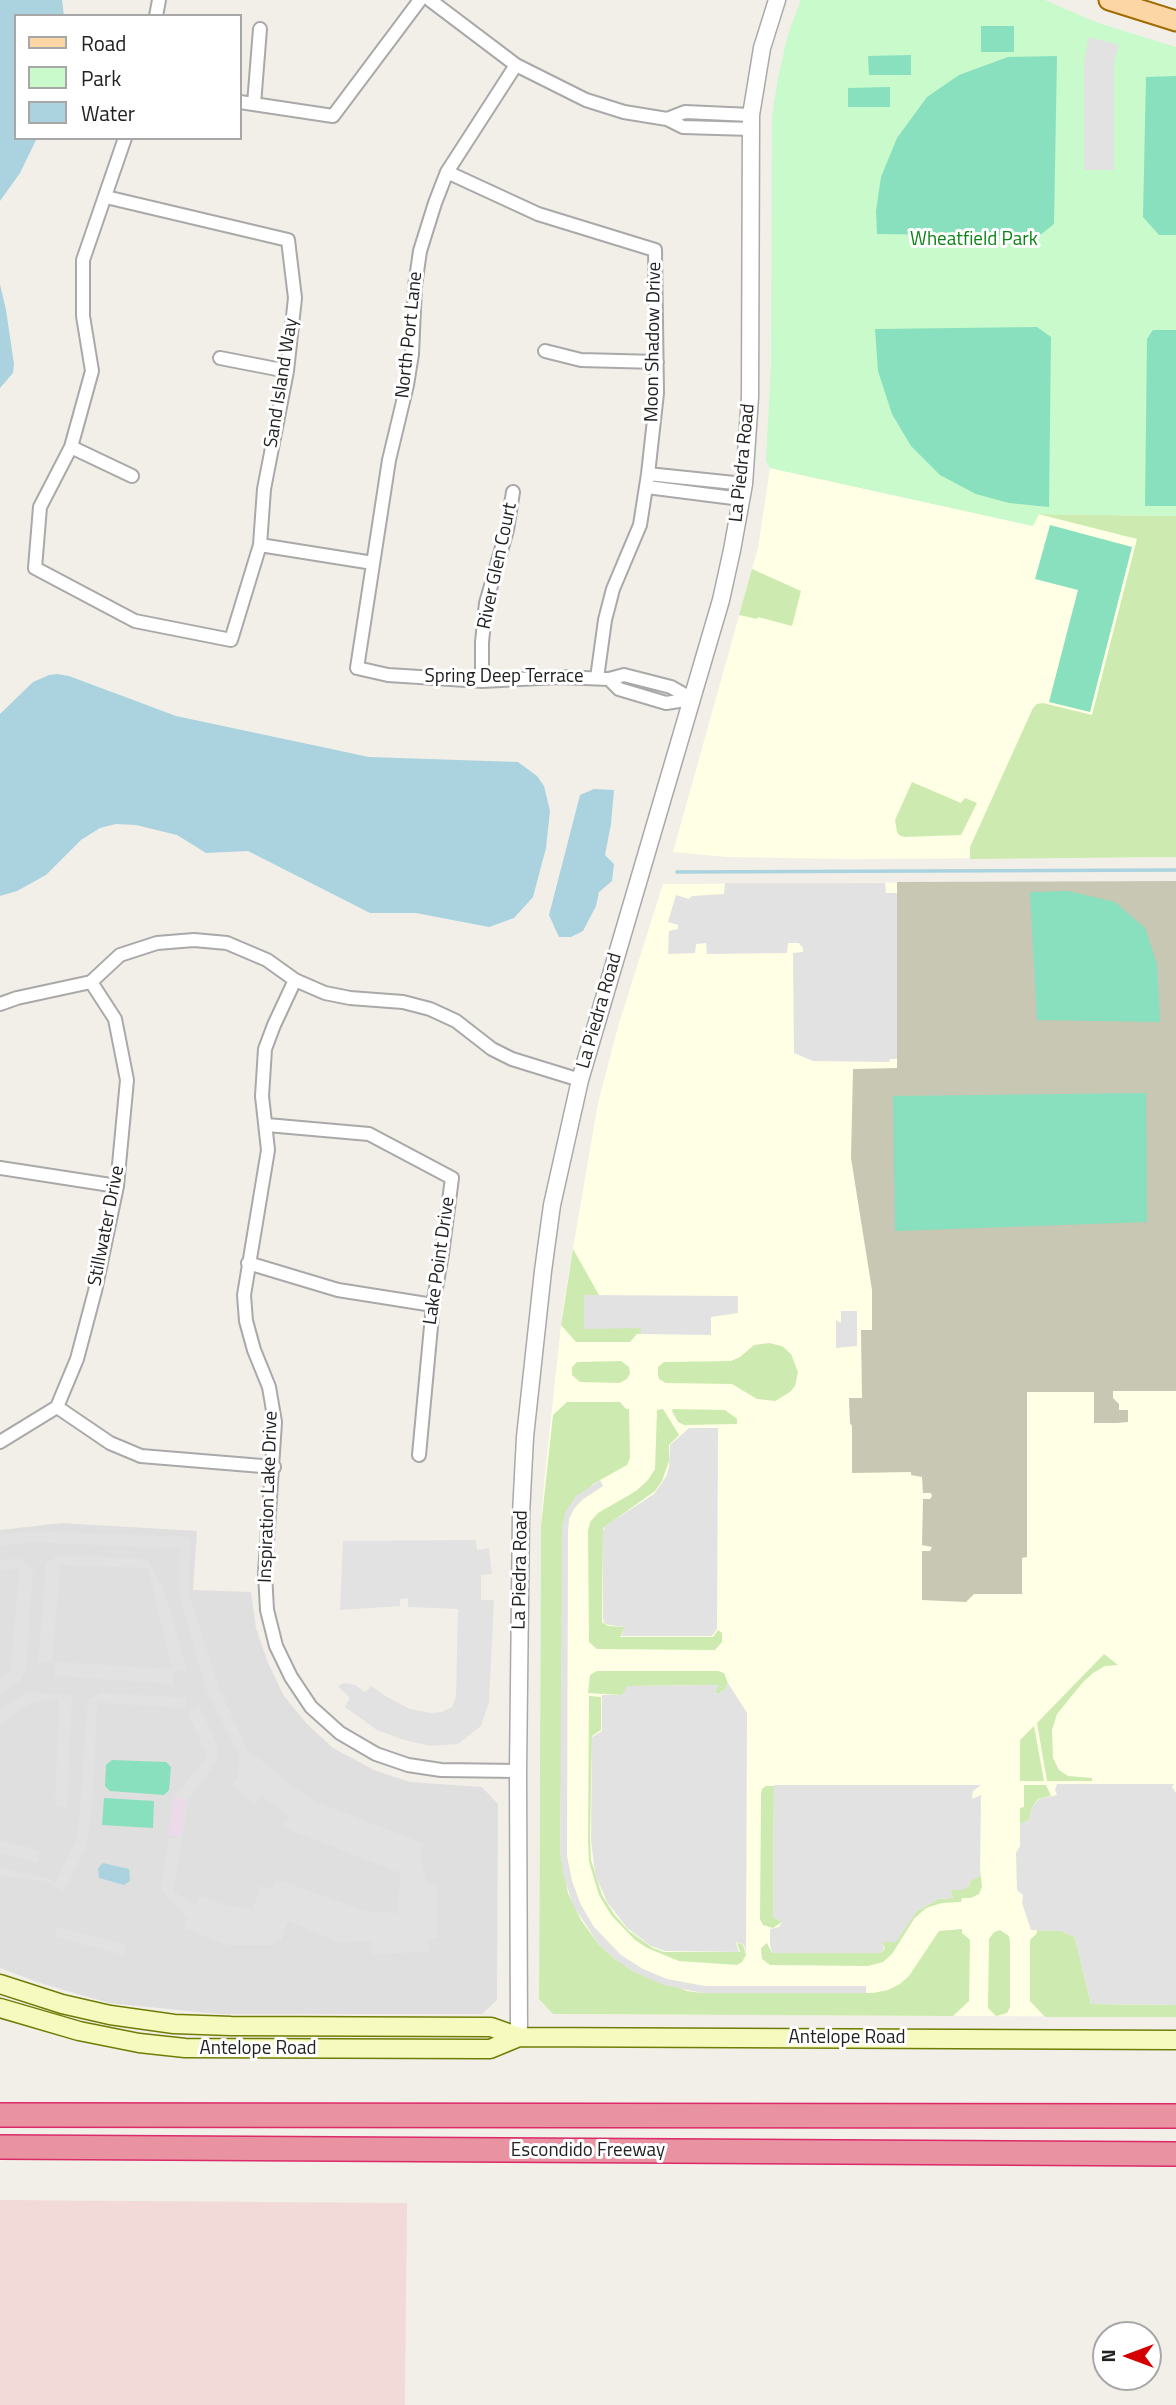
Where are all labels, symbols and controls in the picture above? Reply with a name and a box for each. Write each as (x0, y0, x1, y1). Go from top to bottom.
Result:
legend (14, 14, 242, 140)
text: Road (81, 27, 126, 59)
text: Park (81, 62, 121, 94)
text: Water (81, 97, 135, 129)
park label: Wheatfield Park (910, 229, 1038, 251)
street label: Moon Shadow Drive (641, 262, 667, 422)
street label: North Port Lane (392, 270, 428, 400)
street label: Sand Island Way (260, 316, 304, 450)
street label: La Piedra Road (725, 402, 761, 524)
street label: River Glen Court (473, 501, 523, 631)
street label: Spring Deep Terrace (424, 666, 584, 688)
street label: La Piedra Road (573, 951, 627, 1071)
street label: Stillwater Drive (84, 1164, 130, 1288)
street label: Lake Point Drive (420, 1195, 460, 1327)
street label: Inspiration Lake Drive (255, 1411, 283, 1583)
street label: La Piedra Road (509, 1510, 533, 1630)
street label: Antelope Road (788, 2027, 906, 2049)
street label: Antelope Road (199, 2038, 317, 2060)
street label: Escondido Freeway (511, 2140, 665, 2162)
north arrow (1092, 2321, 1162, 2391)
text: N (1093, 2349, 1122, 2363)

